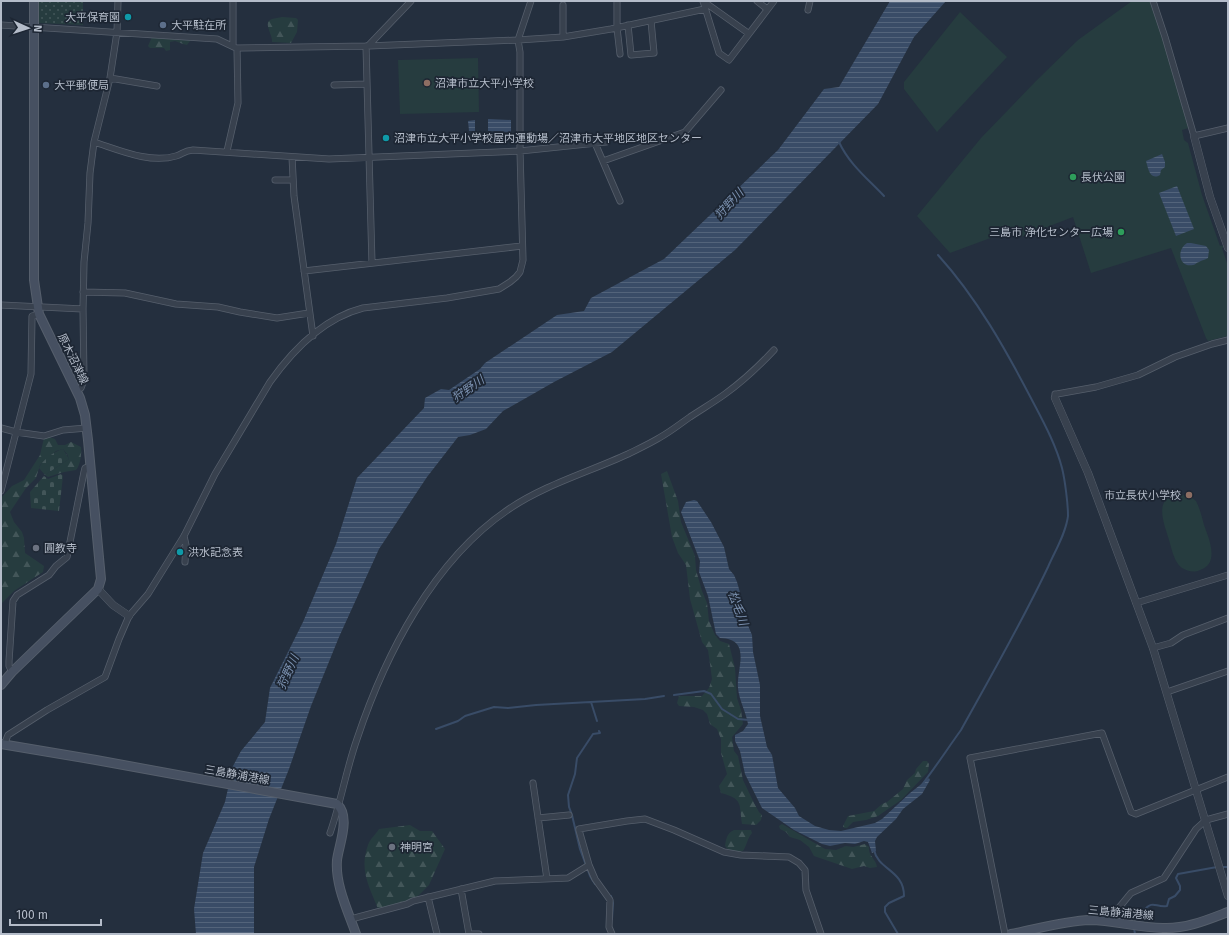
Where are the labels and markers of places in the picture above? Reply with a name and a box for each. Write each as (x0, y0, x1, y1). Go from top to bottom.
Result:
place label: 大平保育園 (65, 11, 120, 24)
marker: 大平保育園 (123, 12, 133, 22)
place label: 大平駐在所 (171, 19, 227, 32)
marker: 大平駐在所 (158, 20, 168, 30)
place label: 沼津市立大平小学校 (435, 77, 534, 90)
marker: 沼津市立大平小学校 (422, 78, 432, 88)
place label: 大平郵便局 (54, 79, 109, 92)
marker: 大平郵便局 (41, 80, 51, 90)
place label: 沼津市立大平小学校屋内運動場／沼津市大平地区地区センター (394, 132, 702, 145)
marker: 沼津市立大平小学校屋内運動場／沼津市大平地区地区センター (381, 133, 391, 143)
place label: 長伏公園 (1081, 171, 1125, 184)
marker: 長伏公園 (1068, 172, 1078, 182)
place label: 三島市 浄化センター広場 (989, 226, 1113, 239)
marker: 三島市 浄化センター広場 (1116, 227, 1126, 237)
place label: 市立長伏小学校 (1104, 489, 1181, 502)
marker: 市立長伏小学校 (1184, 490, 1194, 500)
place label: 圓教寺 (44, 542, 77, 555)
marker: 圓教寺 (31, 543, 41, 553)
place label: 洪水記念表 (188, 546, 243, 559)
marker: 洪水記念表 (175, 547, 185, 557)
place label: 神明宮 (400, 841, 433, 854)
marker: 神明宮 (387, 842, 397, 852)

